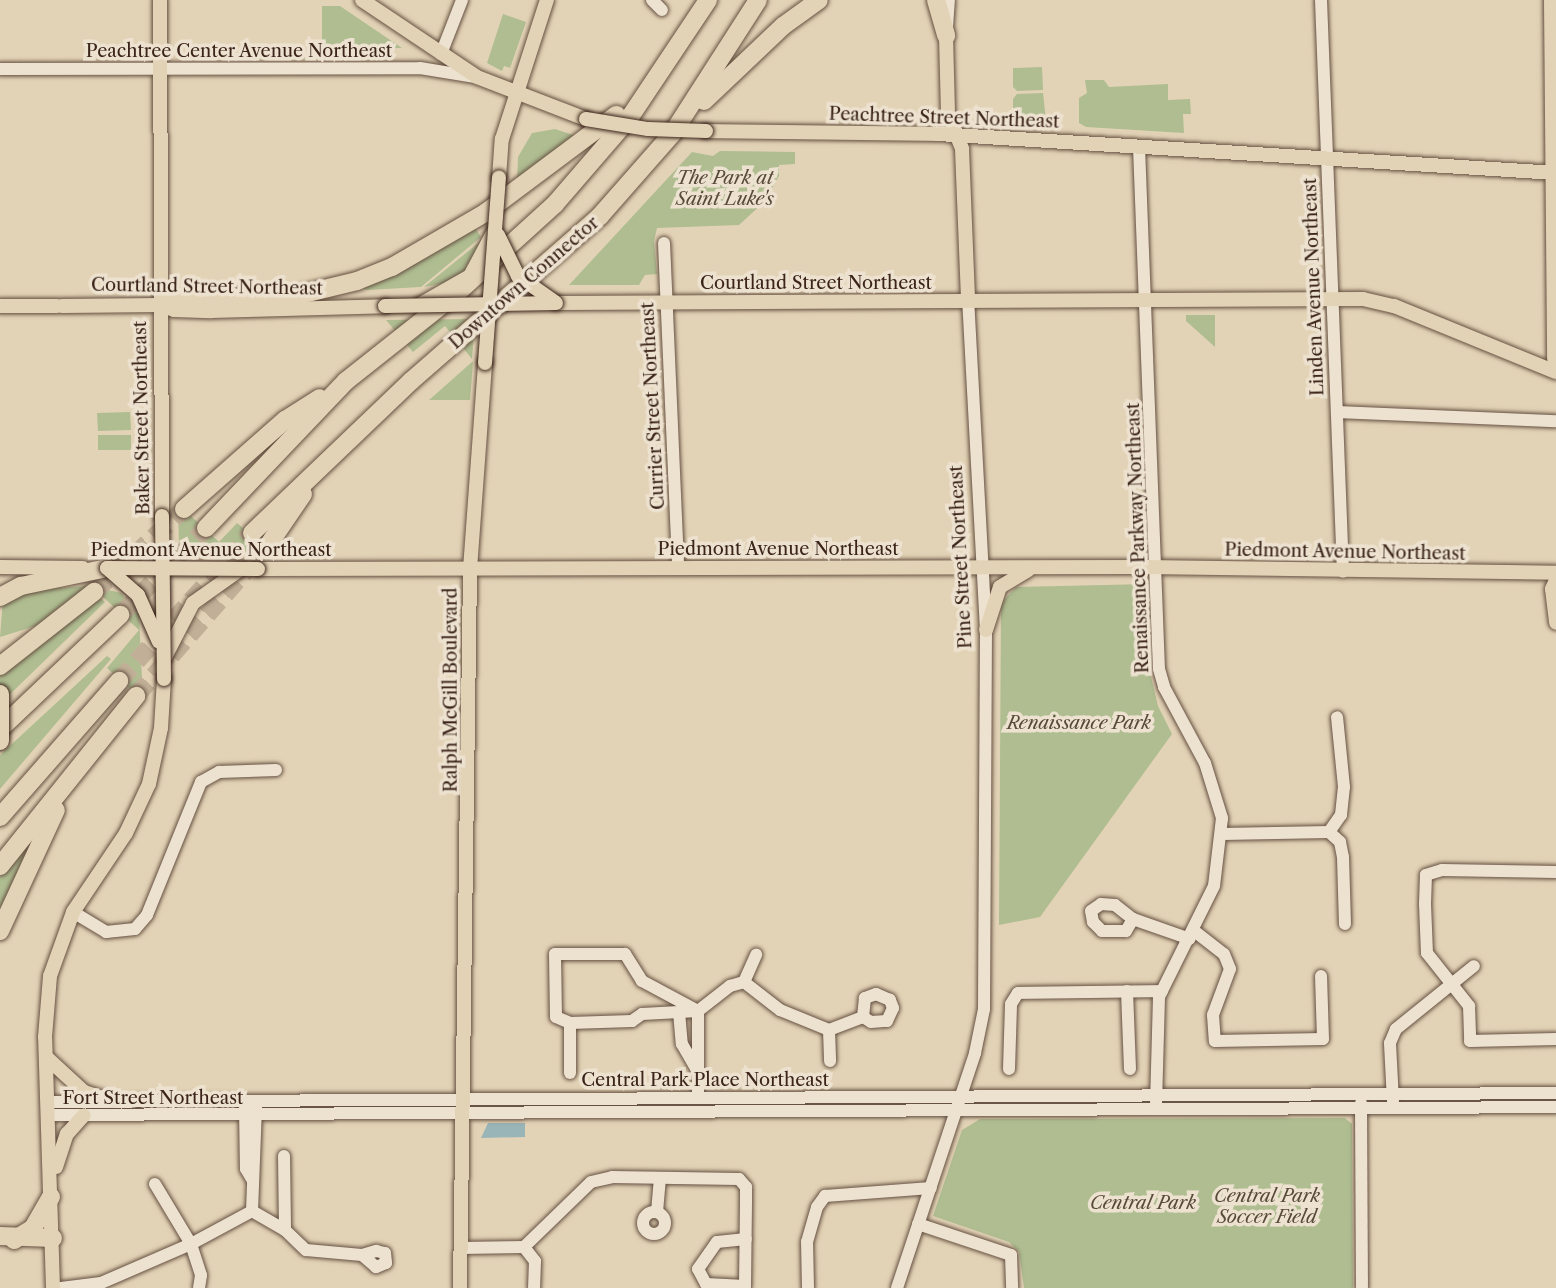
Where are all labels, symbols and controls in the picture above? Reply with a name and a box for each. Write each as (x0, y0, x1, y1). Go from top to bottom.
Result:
street label: Peachtree Center Avenue Northeast (85, 40, 393, 62)
street label: Peachtree Street Northeast (828, 103, 1060, 133)
park label: The Park at Saint Luke's (676, 168, 774, 210)
street label: Linden Avenue Northeast (1299, 177, 1329, 397)
street label: Downtown Connector (445, 212, 603, 354)
street label: Courtland Street Northeast (700, 272, 932, 294)
street label: Courtland Street Northeast (91, 274, 323, 300)
street label: Currier Street Northeast (637, 301, 669, 511)
street label: Baker Street Northeast (130, 321, 154, 515)
street label: Renaissance Parkway Northeast (1122, 402, 1154, 674)
street label: Pine Street Northeast (945, 465, 977, 649)
street label: Piedmont Avenue Northeast (657, 538, 899, 560)
street label: Piedmont Avenue Northeast (90, 539, 332, 561)
street label: Piedmont Avenue Northeast (1224, 539, 1466, 565)
street label: Ralph McGill Boulevard (440, 588, 462, 792)
park label: Renaissance Park (1007, 712, 1151, 734)
street label: Central Park Place Northeast (581, 1069, 829, 1091)
street label: Fort Street Northeast (63, 1087, 243, 1109)
park label: Central Park Soccer Field (1214, 1186, 1320, 1228)
park label: Central Park (1090, 1192, 1196, 1214)

